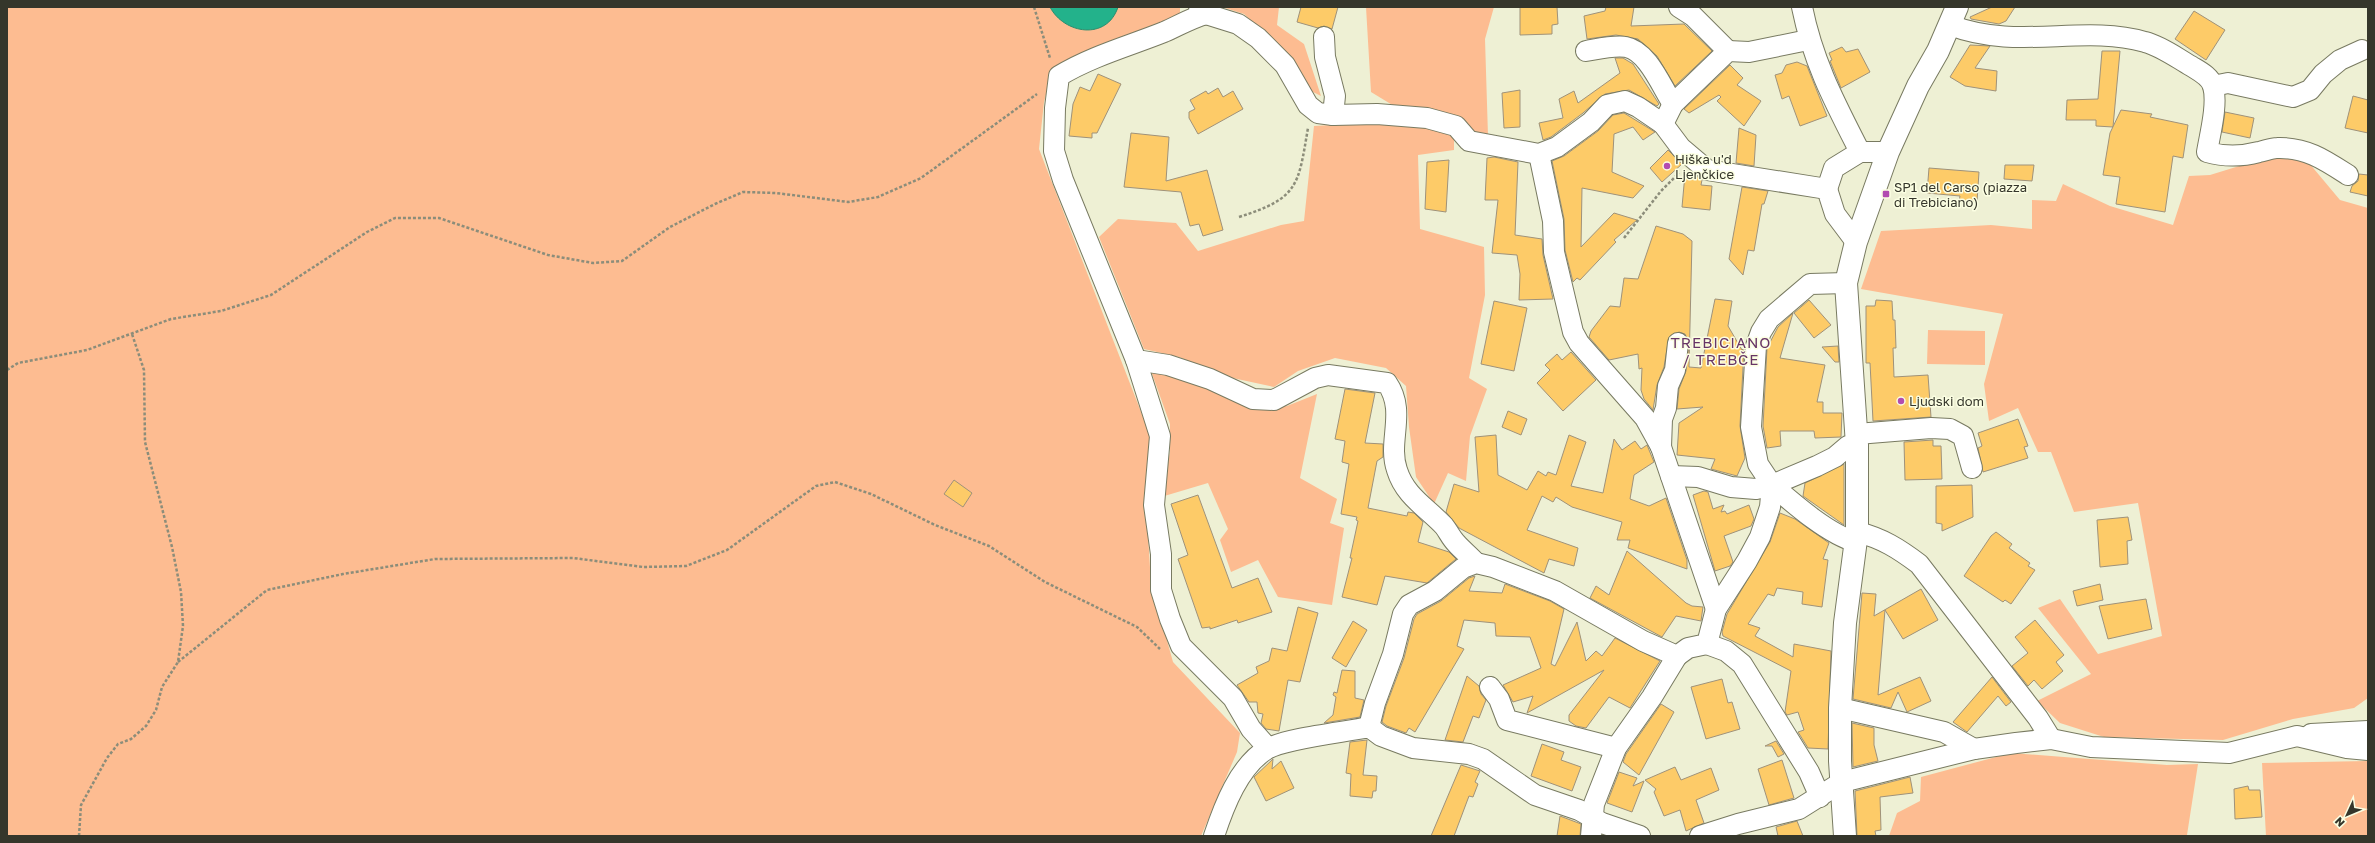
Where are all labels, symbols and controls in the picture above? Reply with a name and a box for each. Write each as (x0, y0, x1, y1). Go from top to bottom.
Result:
place label: Hiška u'd Ljenčkice (1675, 151, 1734, 182)
marker: Hiška u'd Ljenčkice (1662, 161, 1672, 171)
place label: SP1 del Carso (piazza di Trebiciano) (1894, 179, 2027, 210)
marker: SP1 del Carso (piazza di Trebiciano) (1881, 189, 1891, 199)
district label: TREBICIANO / TREBČE (1671, 333, 1771, 368)
place label: Ljudski dom (1909, 393, 1984, 409)
marker: Ljudski dom (1896, 396, 1906, 406)
north arrow (2327, 795, 2367, 835)
text: N (2332, 815, 2347, 830)

